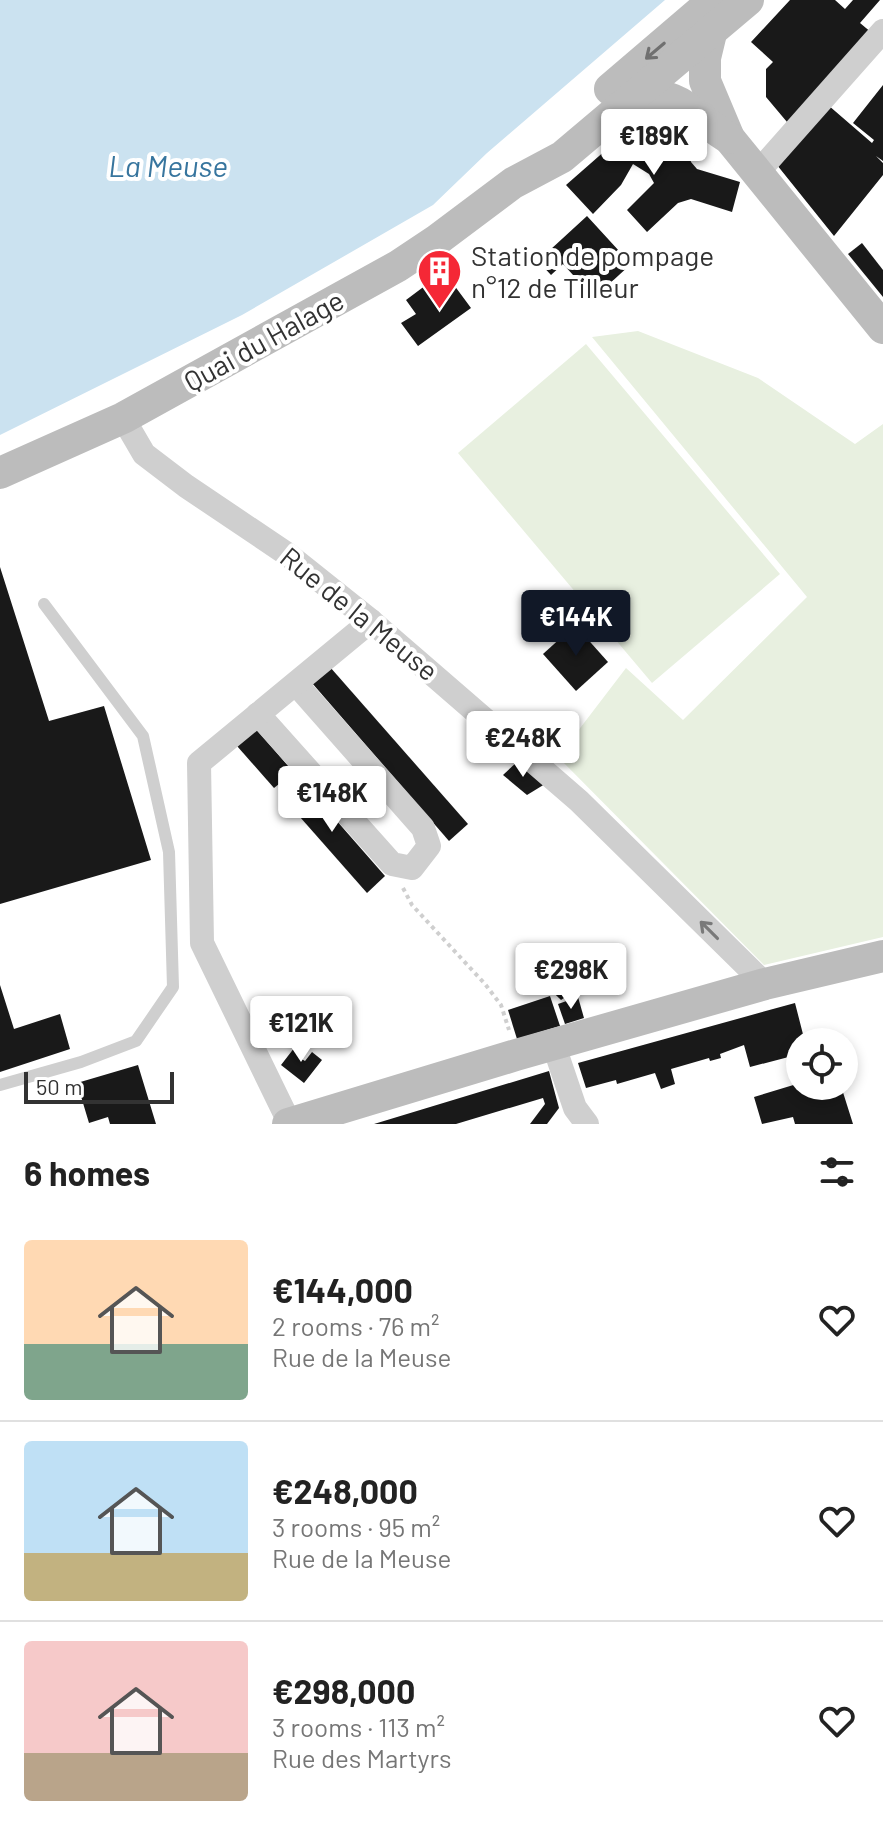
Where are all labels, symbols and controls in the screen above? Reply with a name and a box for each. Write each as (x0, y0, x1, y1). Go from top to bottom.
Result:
one-way arrow (645, 42, 665, 60)
pin: €189K (598, 109, 710, 177)
text: €189K (619, 119, 689, 150)
water label: La Meuse (108, 147, 228, 183)
place label: Station de pompage n°12 de Tilleur (471, 238, 714, 304)
building icon: Station de pompage n°12 de Tilleur (416, 248, 464, 311)
street label: Quai du Halage (178, 282, 349, 398)
street label: Rue de la Meuse (274, 539, 445, 687)
pin: €144K (520, 590, 632, 658)
text: €144K (539, 600, 613, 631)
pin: €248K (467, 711, 579, 779)
text: €248K (484, 721, 562, 752)
pin: €148K (276, 766, 388, 834)
text: €148K (296, 776, 368, 807)
one-way arrow (699, 920, 719, 939)
pin: €298K (515, 943, 627, 1011)
text: €298K (533, 953, 609, 984)
pin: €121K (245, 996, 357, 1064)
text: €121K (268, 1006, 334, 1037)
map controls (786, 1028, 858, 1100)
button: locate (786, 1028, 858, 1100)
scale bar (24, 1068, 174, 1104)
text: 50 m (36, 1073, 82, 1099)
icon: filters (815, 1150, 859, 1194)
text: 6 homes (24, 1152, 150, 1193)
text: €144,000 (272, 1269, 413, 1310)
icon: home (88, 1272, 184, 1368)
icon: heart (815, 1298, 859, 1342)
text: 2 rooms · 76 m² (272, 1310, 440, 1341)
text: Rue de la Meuse (272, 1341, 451, 1372)
text: €248,000 (272, 1470, 418, 1511)
icon: home (88, 1473, 184, 1569)
icon: heart (815, 1499, 859, 1543)
text: 3 rooms · 95 m² (272, 1511, 440, 1542)
text: Rue de la Meuse (272, 1542, 451, 1573)
text: €298,000 (272, 1670, 415, 1711)
icon: home (88, 1673, 184, 1769)
icon: heart (815, 1699, 859, 1743)
text: 3 rooms · 113 m² (272, 1711, 445, 1742)
text: Rue des Martyrs (272, 1742, 451, 1773)

